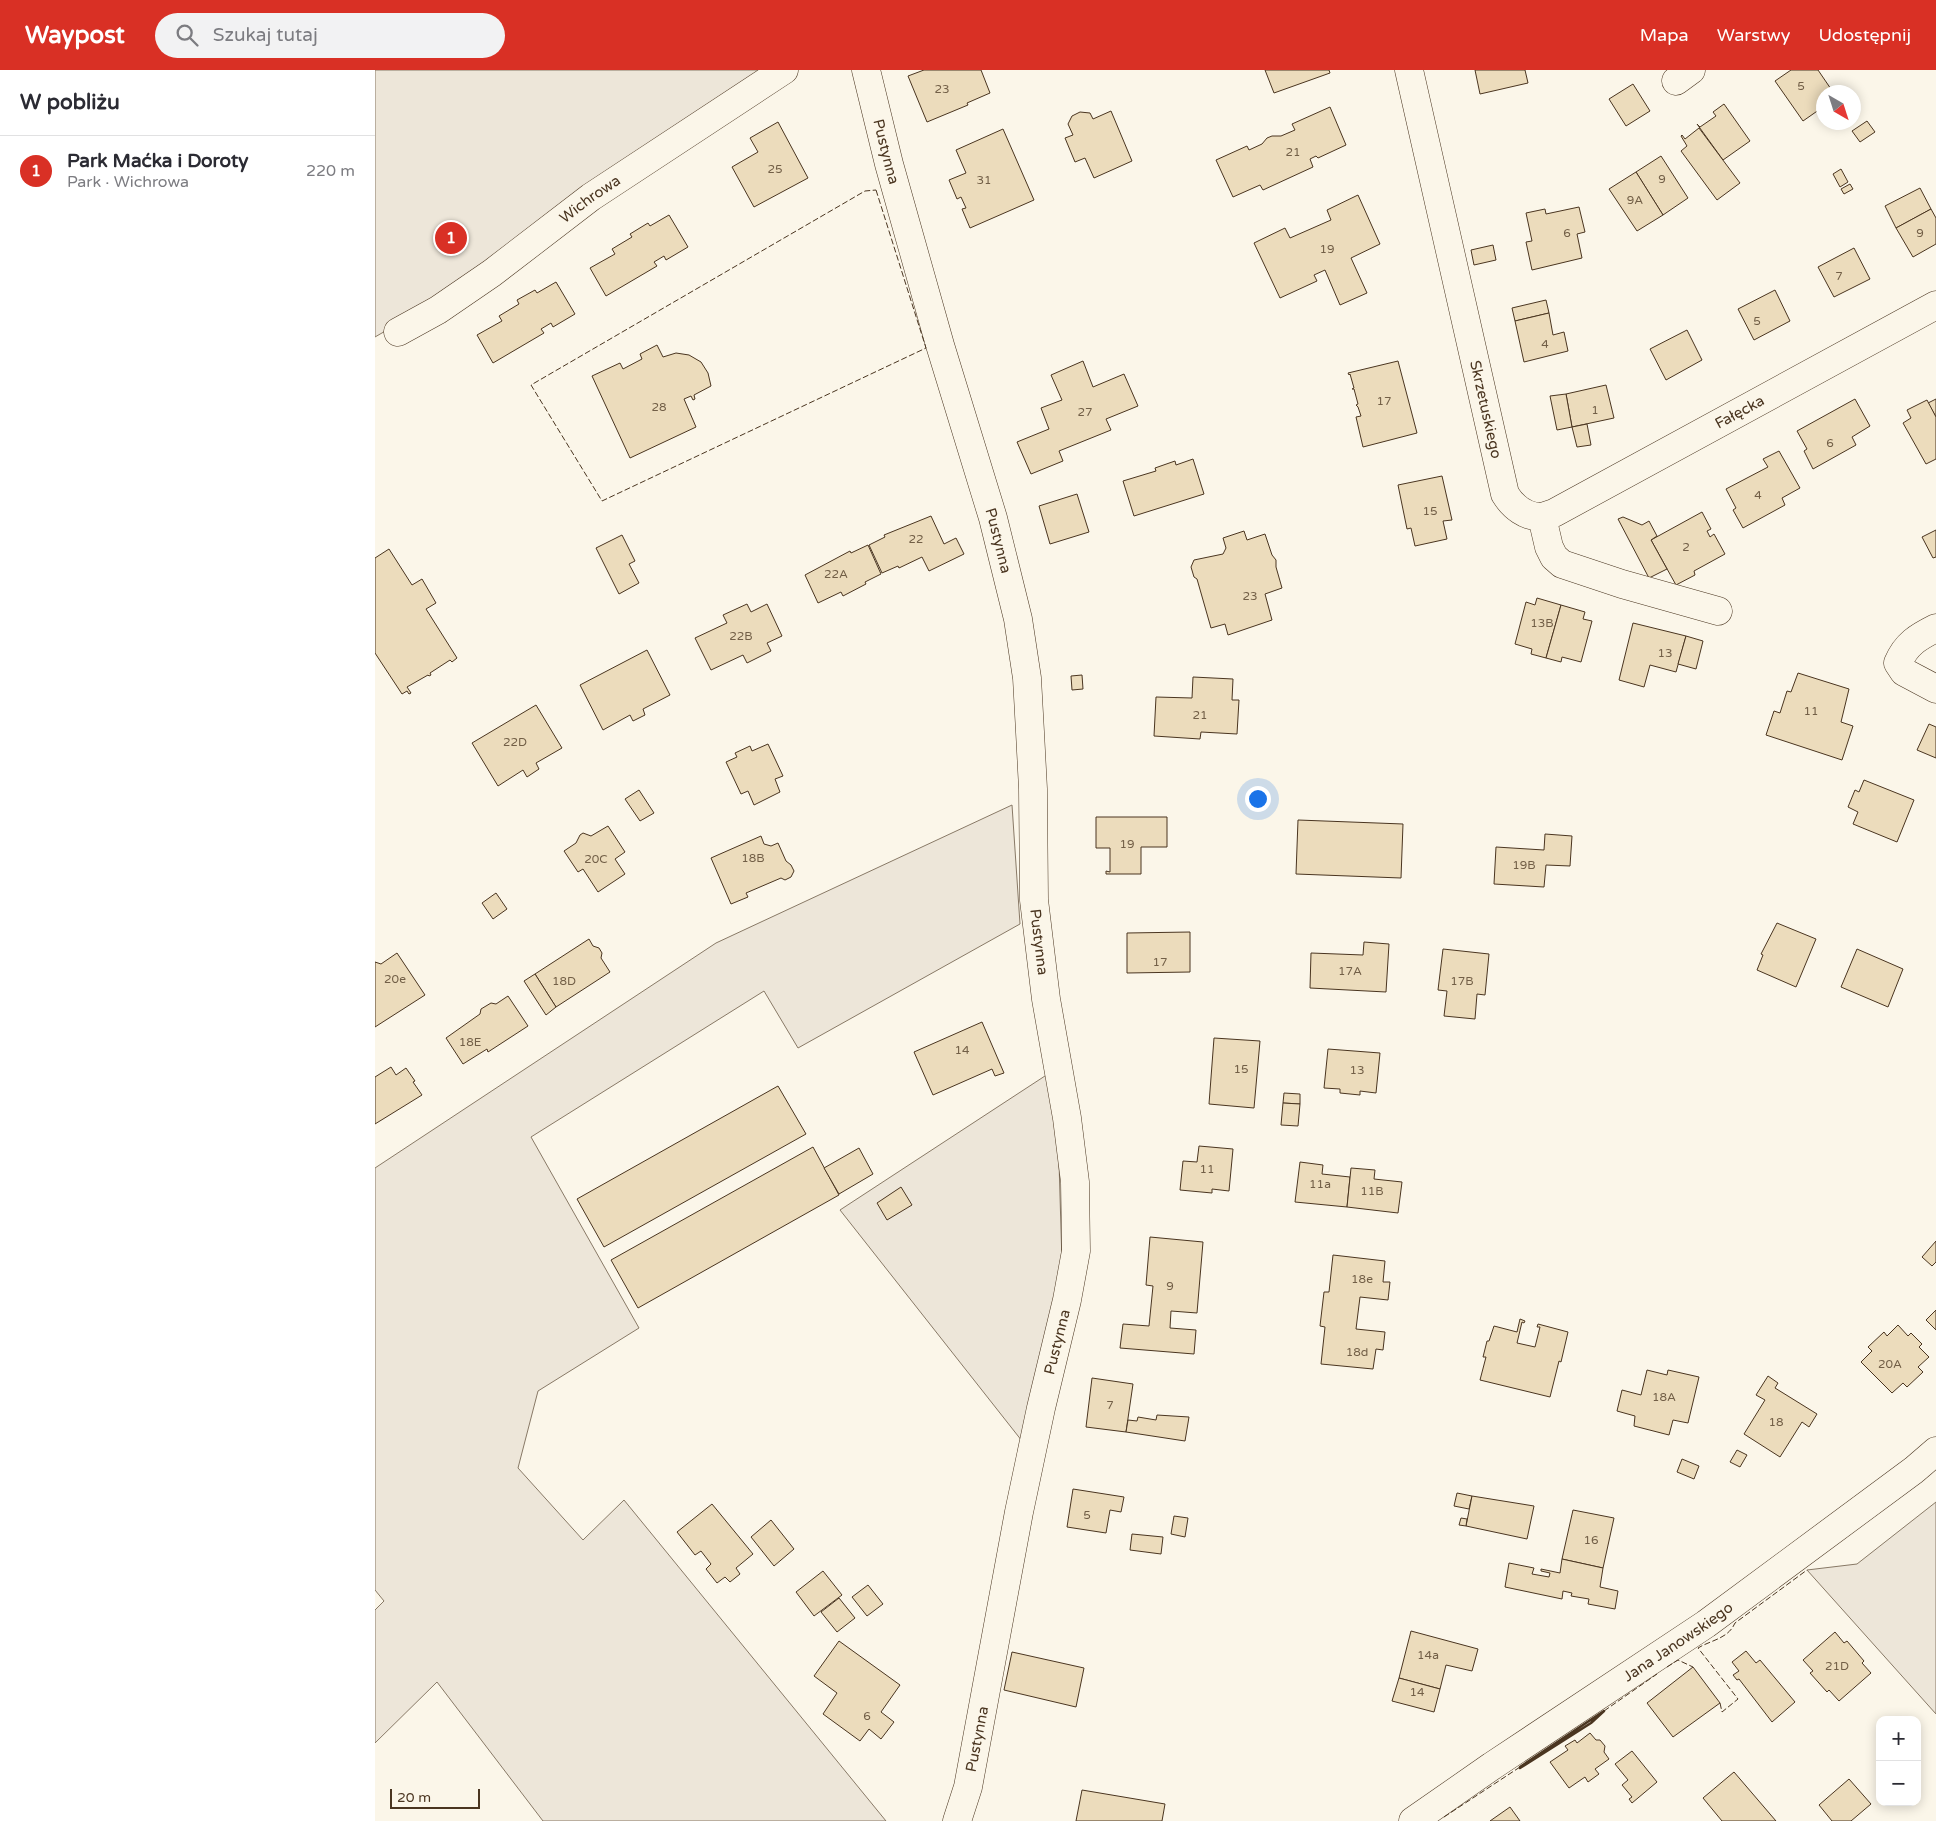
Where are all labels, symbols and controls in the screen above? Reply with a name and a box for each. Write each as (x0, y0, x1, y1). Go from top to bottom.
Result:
search box (155, 13, 505, 58)
text: Waypost (25, 21, 125, 50)
icon: search (173, 21, 201, 49)
text: Szukaj tutaj (213, 24, 318, 46)
text: Mapa (1640, 24, 1689, 46)
text: Warstwy (1717, 24, 1790, 46)
text: Udostępnij (1818, 24, 1911, 46)
house number: 5 (1797, 79, 1805, 93)
house number: 23 (934, 82, 950, 96)
north arrow (1816, 85, 1861, 130)
text: W pobliżu (20, 90, 120, 115)
street label: Pustynna (869, 117, 903, 186)
house number: 21 (1285, 145, 1301, 159)
text: Park Maćka i Doroty (67, 150, 248, 172)
text: 1 (31, 161, 41, 181)
text: 220 m (306, 161, 355, 181)
house number: 25 (767, 162, 783, 176)
street label: Wichrowa (556, 171, 624, 227)
text: Park · Wichrowa (67, 172, 189, 192)
house number: 9 (1658, 172, 1666, 186)
house number: 31 (976, 173, 992, 187)
house number: 9A (1627, 193, 1643, 207)
pin: 1 (435, 219, 467, 257)
house number: 6 (1563, 226, 1571, 240)
house number: 9 (1916, 226, 1924, 240)
house number: 19 (1319, 242, 1335, 256)
house number: 7 (1835, 269, 1843, 283)
house number: 5 (1753, 314, 1761, 328)
house number: 4 (1541, 337, 1549, 351)
street label: Skrzetuskiego (1466, 359, 1506, 460)
street label: Fałęcka (1712, 391, 1767, 433)
house number: 17 (1376, 394, 1392, 408)
house number: 28 (651, 400, 667, 414)
house number: 1 (1591, 403, 1599, 417)
house number: 27 (1077, 405, 1093, 419)
house number: 6 (1826, 436, 1834, 450)
house number: 4 (1754, 488, 1762, 502)
house number: 15 (1422, 504, 1438, 518)
street label: Pustynna (981, 506, 1015, 575)
house number: 22 (908, 532, 924, 546)
house number: 2 (1682, 540, 1690, 554)
house number: 22A (824, 567, 848, 581)
house number: 23 (1242, 589, 1258, 603)
house number: 13B (1530, 616, 1554, 630)
house number: 22B (729, 629, 753, 643)
house number: 13 (1657, 646, 1673, 660)
house number: 11 (1803, 704, 1819, 718)
house number: 21 (1192, 708, 1208, 722)
house number: 22D (503, 735, 527, 749)
your location (1245, 786, 1271, 812)
house number: 19 (1119, 837, 1135, 851)
house number: 18B (741, 851, 765, 865)
house number: 20C (584, 852, 608, 866)
house number: 19B (1512, 858, 1536, 872)
street label: Pustynna (1026, 908, 1052, 976)
house number: 17 (1152, 955, 1168, 969)
house number: 17A (1338, 964, 1362, 978)
house number: 20e (384, 972, 406, 986)
house number: 18D (552, 974, 576, 988)
house number: 17B (1450, 974, 1474, 988)
house number: 18E (459, 1035, 482, 1049)
house number: 14 (954, 1043, 970, 1057)
house number: 15 (1233, 1062, 1249, 1076)
house number: 13 (1349, 1063, 1365, 1077)
house number: 11 (1199, 1162, 1215, 1176)
house number: 11a (1309, 1177, 1331, 1191)
house number: 11B (1360, 1184, 1384, 1198)
house number: 18e (1351, 1272, 1373, 1286)
house number: 9 (1166, 1279, 1174, 1293)
street label: Pustynna (1040, 1307, 1074, 1377)
house number: 18d (1346, 1345, 1368, 1359)
house number: 20A (1878, 1357, 1902, 1371)
house number: 18A (1652, 1390, 1676, 1404)
house number: 7 (1106, 1398, 1114, 1412)
house number: 18 (1768, 1415, 1784, 1429)
house number: 5 (1083, 1508, 1091, 1522)
house number: 16 (1583, 1533, 1599, 1547)
street label: Jana Janowskiego (1620, 1598, 1736, 1685)
house number: 14a (1417, 1648, 1439, 1662)
house number: 21D (1825, 1659, 1849, 1673)
house number: 14 (1409, 1685, 1425, 1699)
street label: Pustynna (962, 1705, 992, 1773)
house number: 6 (863, 1709, 871, 1723)
map controls (1876, 1716, 1921, 1806)
button: + (1876, 1716, 1921, 1761)
button: − (1876, 1761, 1921, 1806)
scale bar (390, 1786, 480, 1809)
text: 20 m (397, 1789, 431, 1806)

